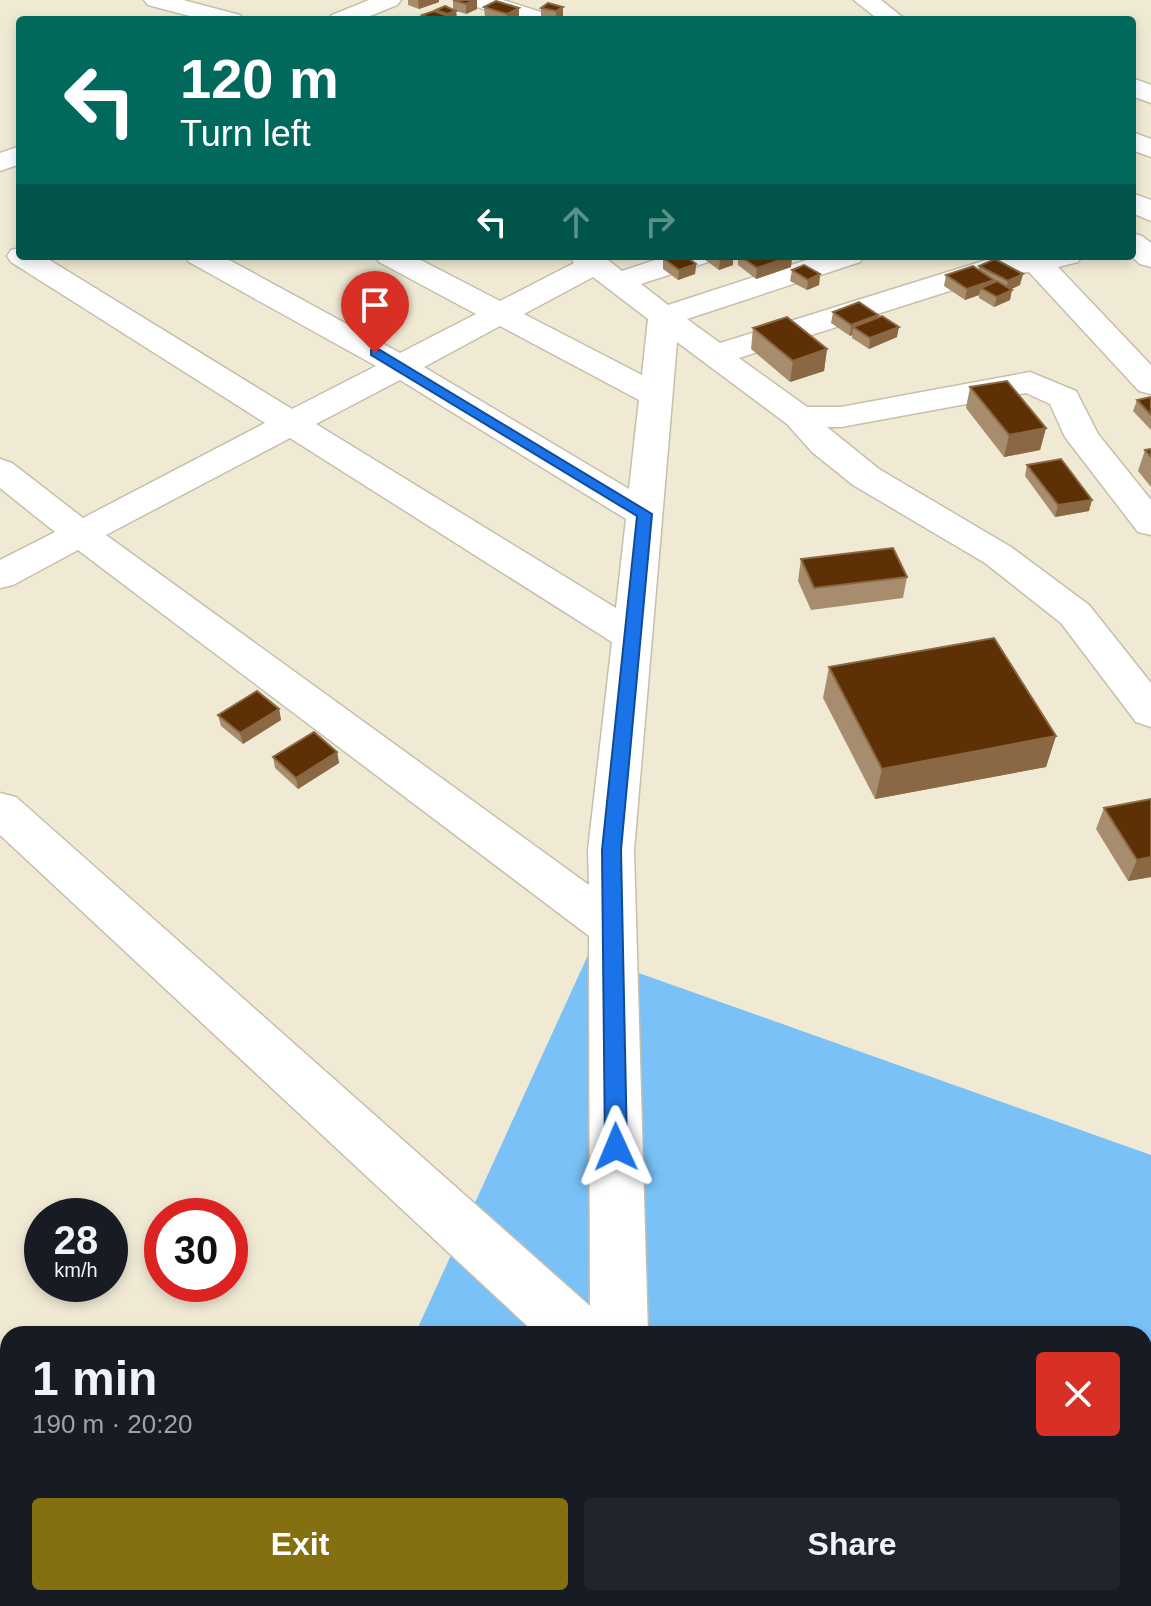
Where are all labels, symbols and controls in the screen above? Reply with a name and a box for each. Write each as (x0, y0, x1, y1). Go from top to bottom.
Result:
text: 120 m (180, 47, 339, 110)
icon: left (48, 48, 152, 152)
text: Turn left (180, 113, 311, 154)
icon: left (470, 200, 514, 244)
icon: ahead (554, 200, 598, 244)
icon: right (638, 200, 682, 244)
pin (341, 271, 409, 353)
icon: arrive (353, 283, 397, 327)
position arrow (574, 1105, 658, 1189)
speed limit sign: 30 (144, 1198, 248, 1302)
text: 28 (54, 1218, 98, 1262)
text: km/h (54, 1259, 98, 1281)
text: 1 min (32, 1352, 157, 1405)
button: close (1036, 1352, 1120, 1436)
text: 190 m · 20:20 (32, 1409, 192, 1439)
button: Exit (32, 1498, 568, 1590)
button: Share (584, 1498, 1120, 1590)

